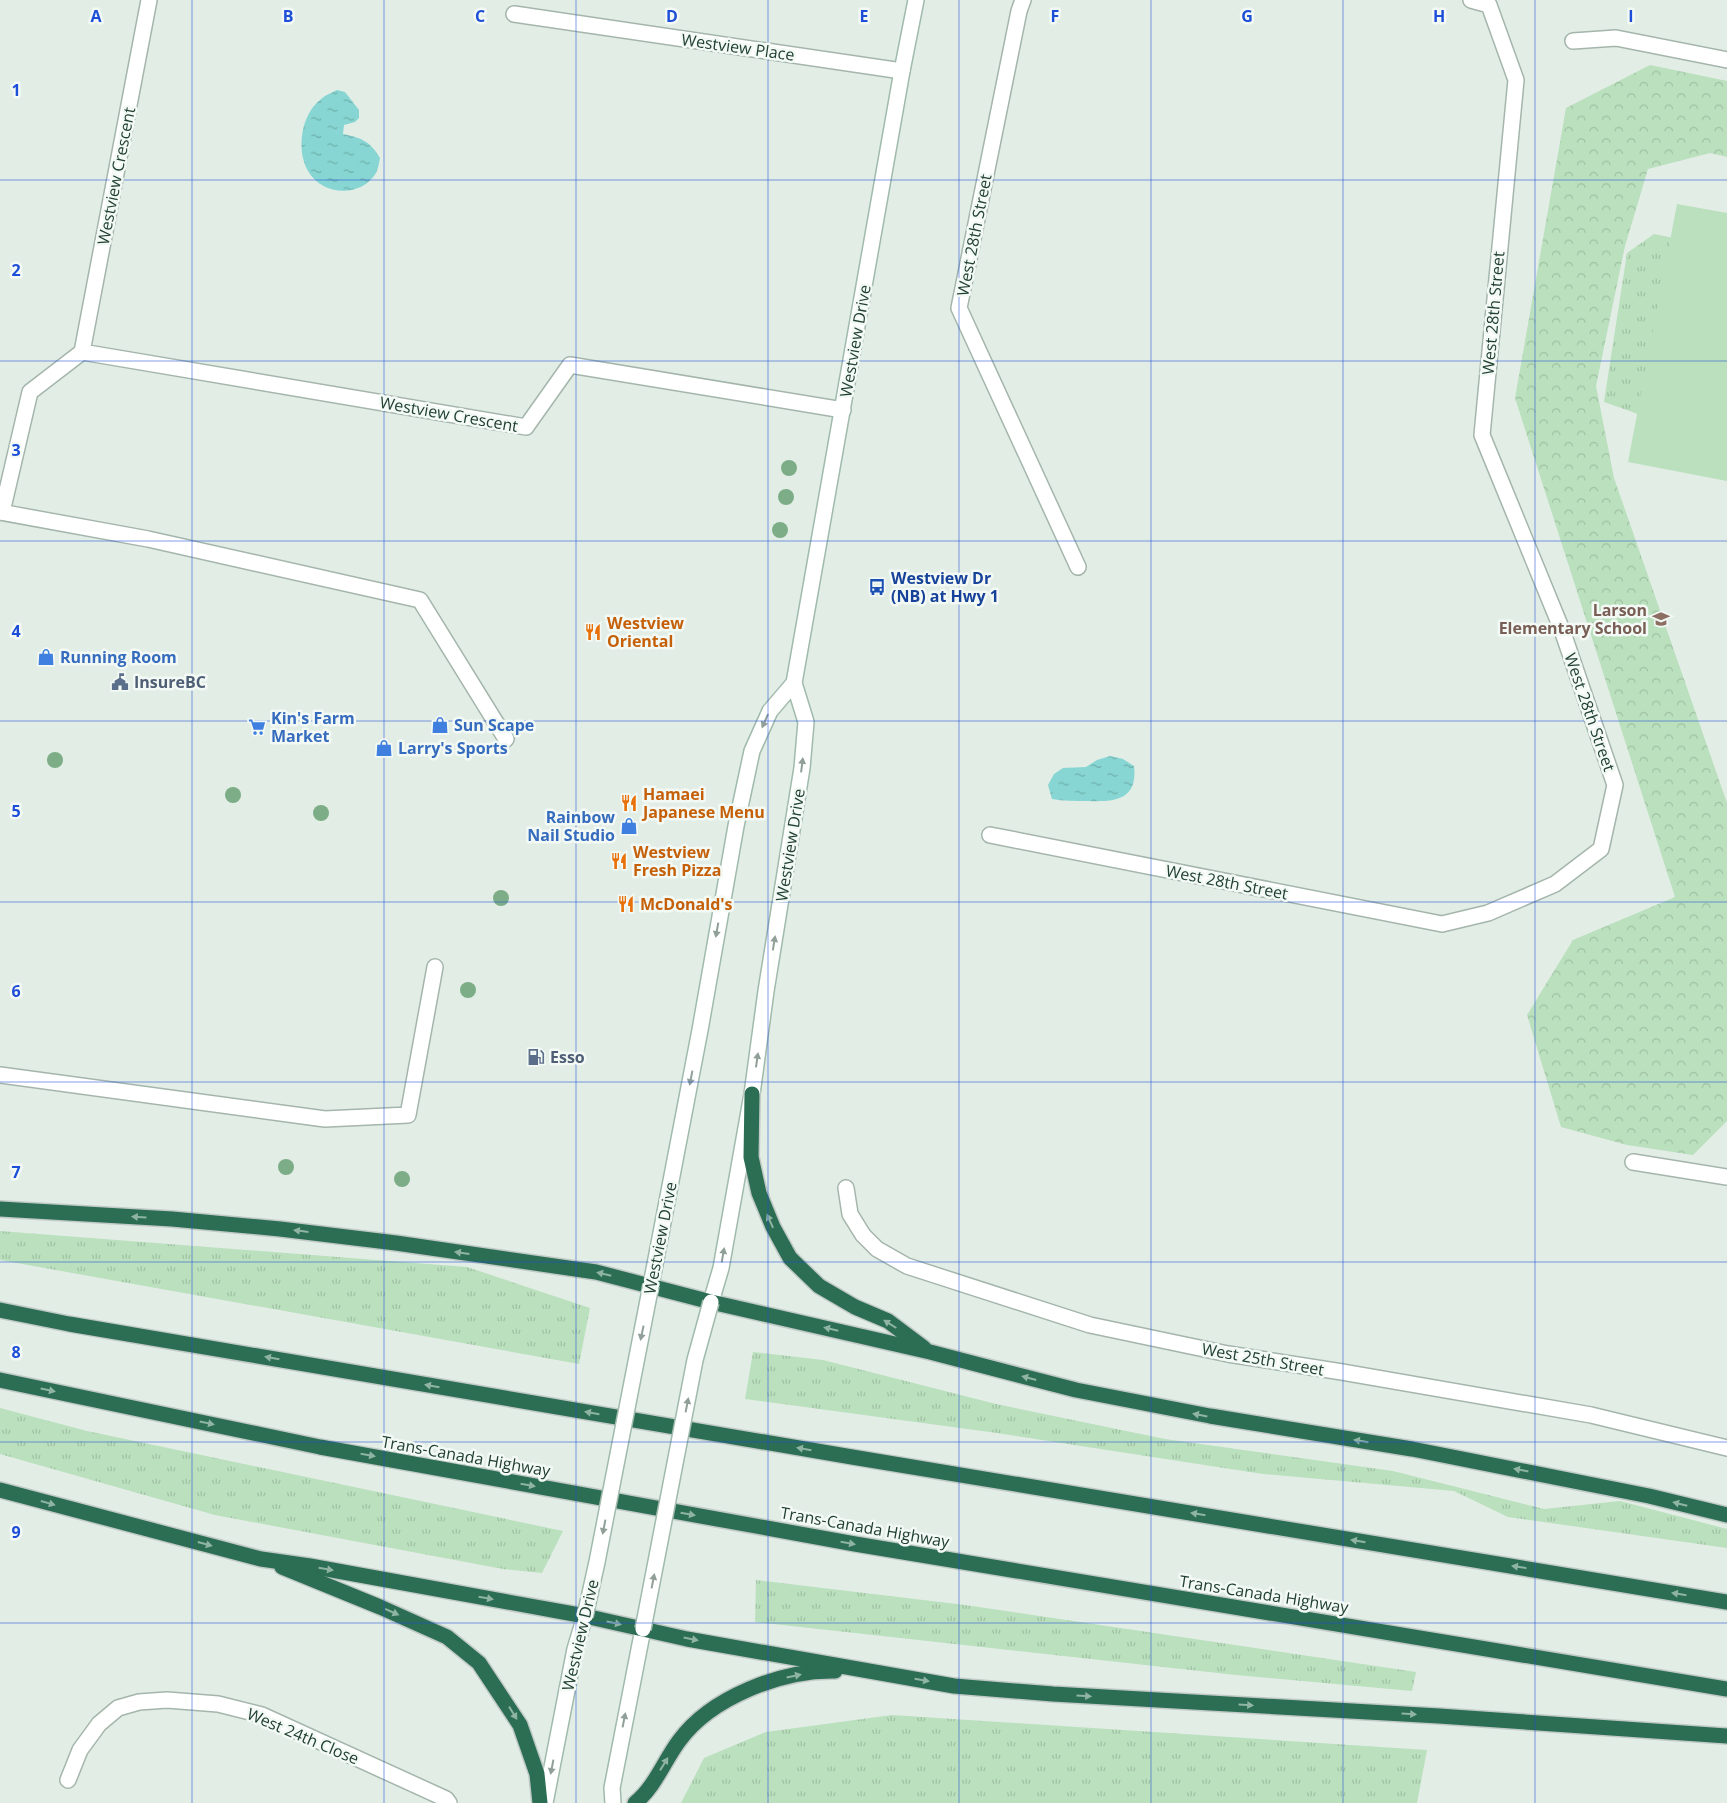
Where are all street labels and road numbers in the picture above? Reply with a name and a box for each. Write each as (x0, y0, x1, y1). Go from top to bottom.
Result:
street label: Westview Place (680, 28, 796, 66)
street label: Westview Crescent (92, 105, 140, 247)
street label: West 28th Street (951, 172, 997, 298)
street label: West 28th Street (1477, 250, 1509, 376)
street label: Westview Drive (834, 283, 876, 399)
street label: Westview Crescent (378, 391, 520, 437)
street label: West 28th Street (1559, 650, 1621, 774)
street label: Westview Drive (770, 787, 810, 903)
street label: West 28th Street (1164, 859, 1290, 905)
street label: Westview Drive (638, 1180, 682, 1296)
street label: West 25th Street (1200, 1337, 1326, 1381)
street label: Trans-Canada Highway (380, 1430, 553, 1482)
street label: Trans-Canada Highway (779, 1501, 952, 1553)
street label: Trans-Canada Highway (1178, 1570, 1351, 1618)
street label: Westview Drive (556, 1577, 604, 1693)
street label: West 24th Close (244, 1703, 362, 1769)

